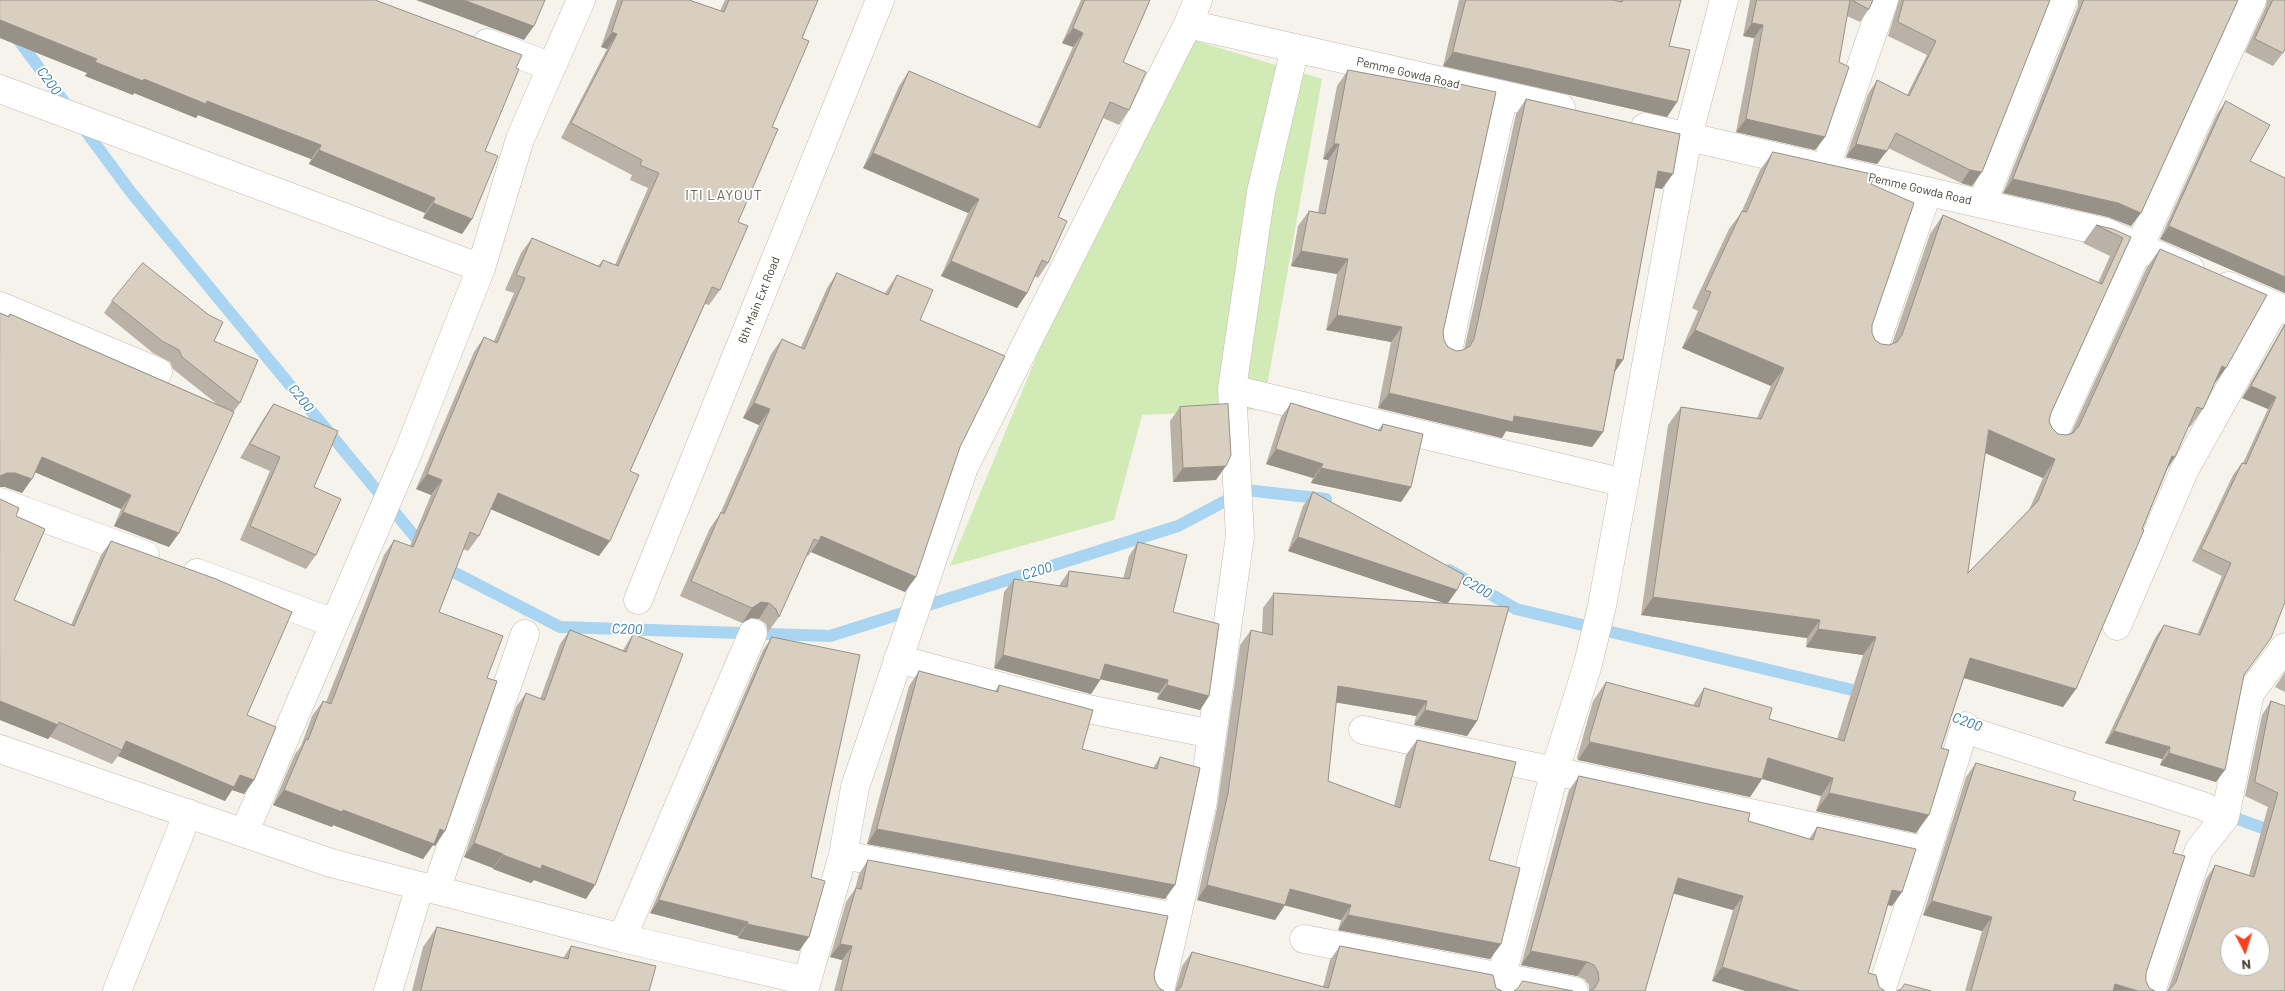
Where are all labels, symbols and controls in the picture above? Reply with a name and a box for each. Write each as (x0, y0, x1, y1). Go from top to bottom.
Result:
street label: Pemme Gowda Road (1355, 54, 1461, 92)
water label: C200 (33, 64, 65, 98)
street label: Pemme Gowda Road (1867, 170, 1973, 208)
district label: ITI LAYOUT (684, 187, 764, 203)
street label: 6th Main Ext Road (735, 254, 783, 346)
water label: C200 (285, 381, 317, 415)
water label: C200 (1020, 558, 1054, 584)
water label: C200 (1459, 572, 1495, 602)
water label: C200 (611, 620, 643, 638)
water label: C200 (1950, 709, 1984, 735)
north arrow (2220, 926, 2270, 976)
text: N (2241, 957, 2252, 974)

